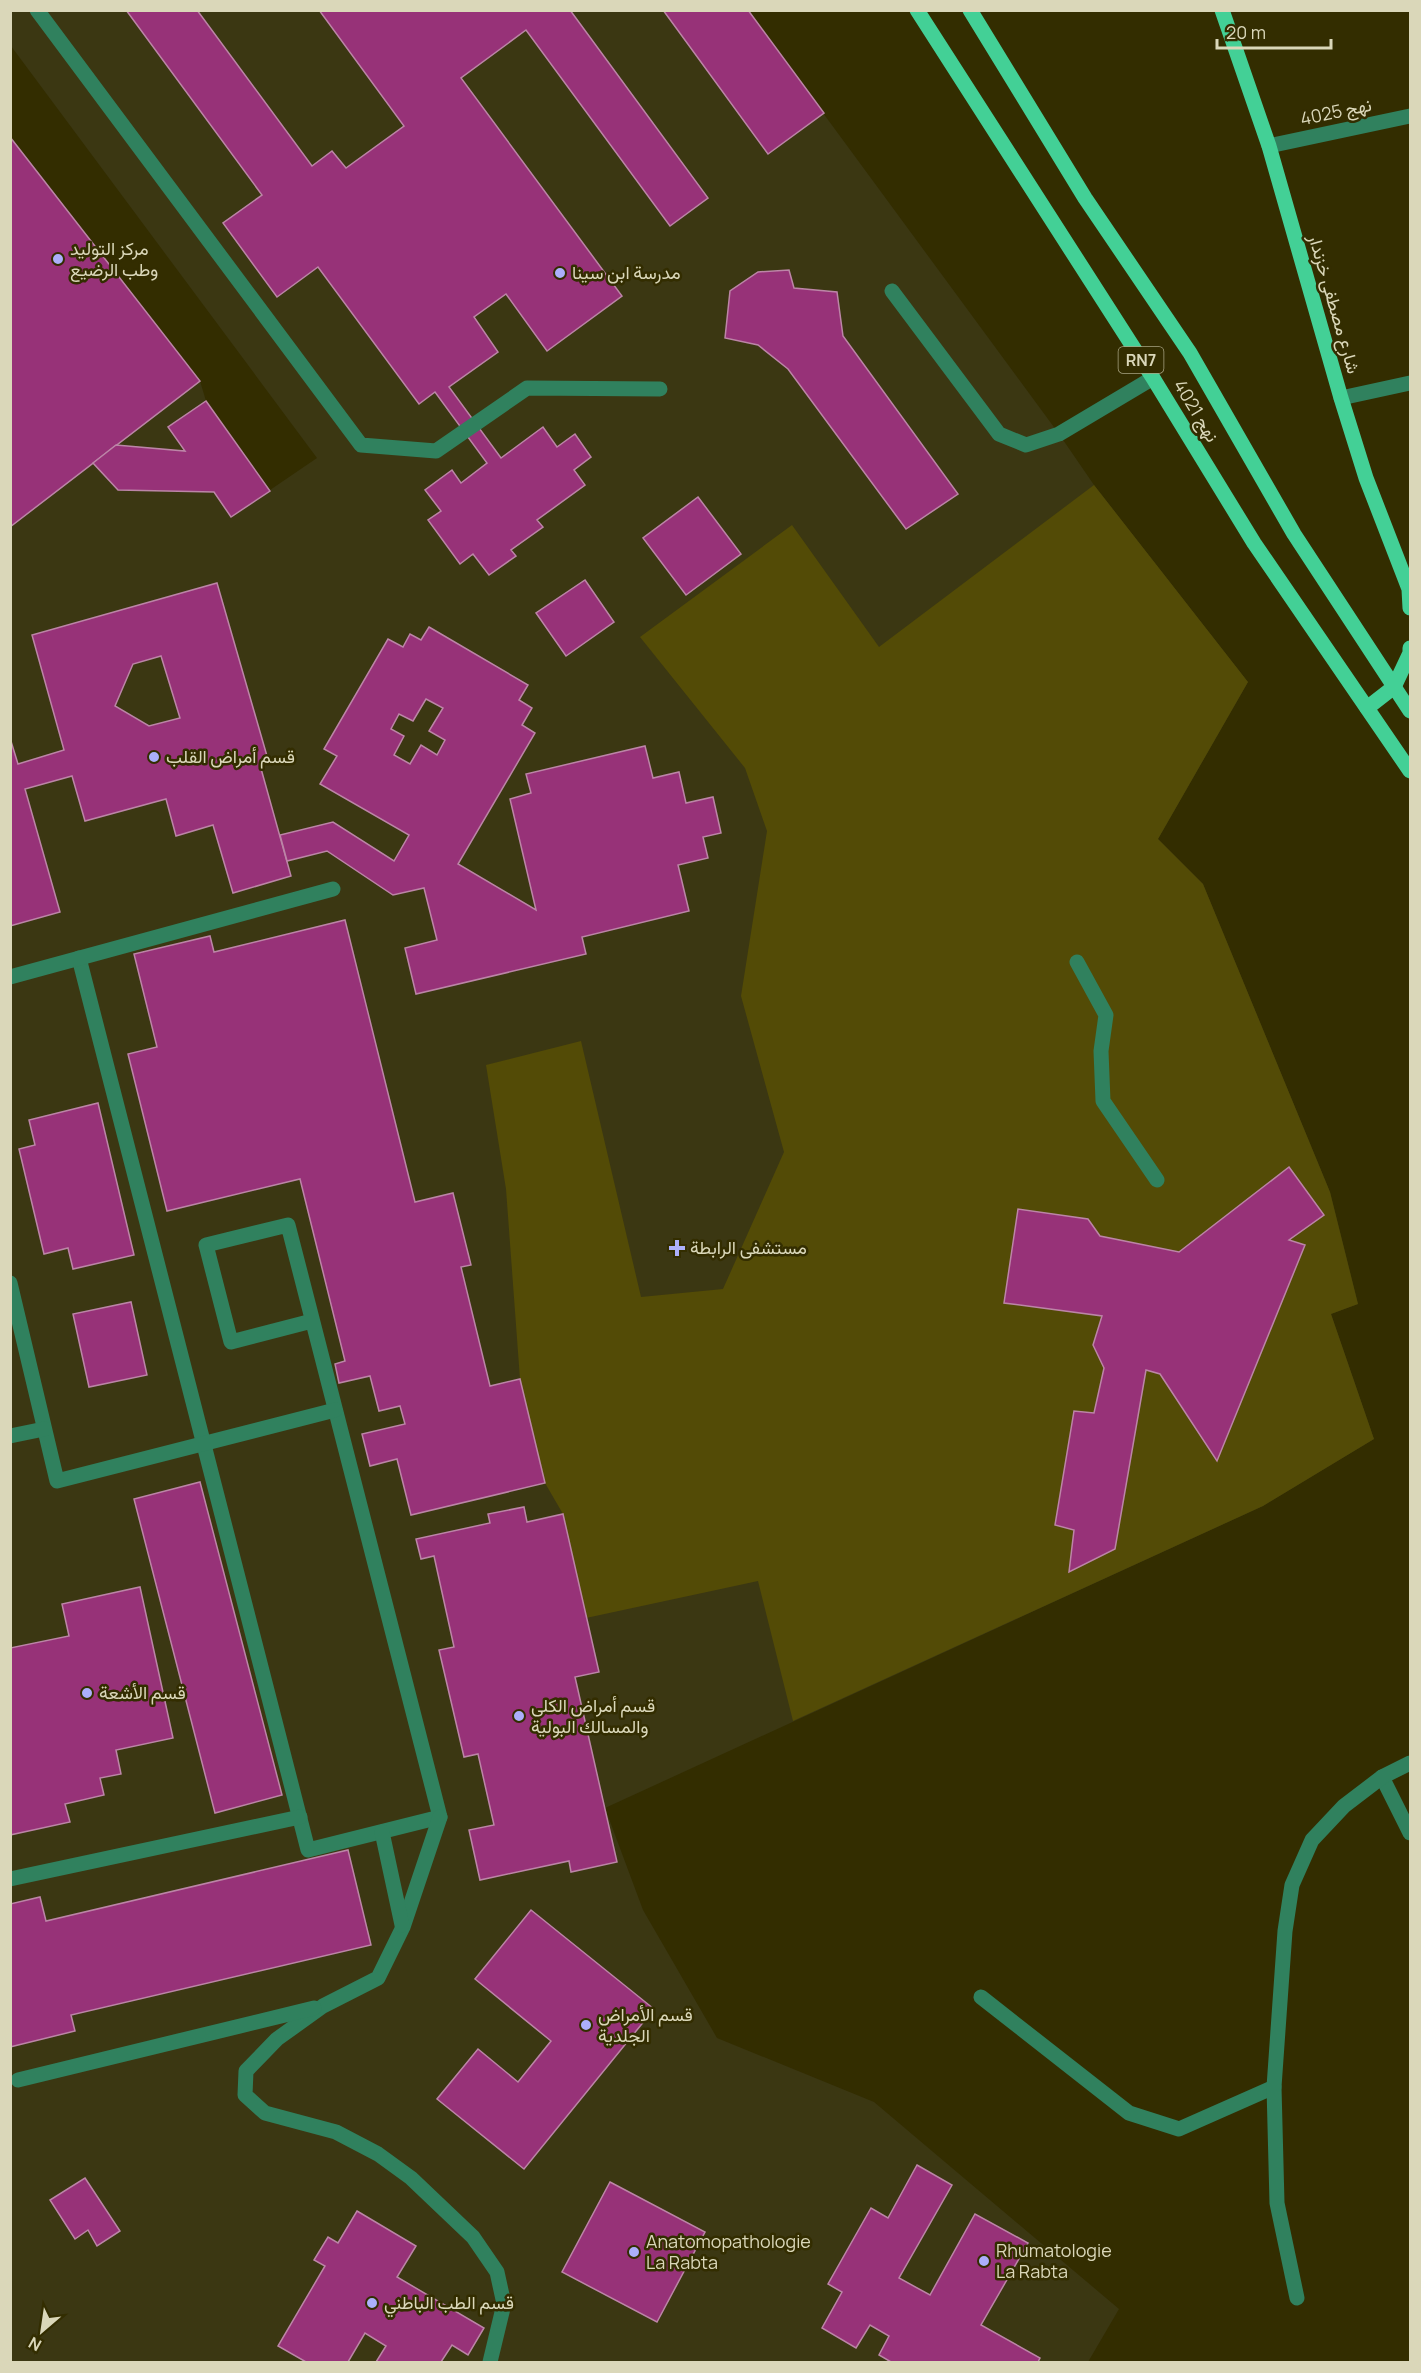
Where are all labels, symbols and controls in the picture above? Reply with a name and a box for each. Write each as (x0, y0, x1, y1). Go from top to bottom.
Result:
scale bar (1217, 12, 1331, 50)
text: 20 m (1226, 20, 1266, 44)
street label: نهج 4025 (1298, 92, 1374, 131)
street label: شارع مصطفى خزندار (1302, 230, 1366, 377)
place label: مركز التوليد وطب الرضيع (70, 236, 158, 282)
marker: مركز التوليد وطب الرضيع (51, 252, 65, 266)
place label: مدرسة ابن سينا (572, 260, 681, 284)
marker: مدرسة ابن سينا (553, 266, 567, 280)
road number: RN7 (1118, 347, 1164, 373)
street label: نهج 4021 (1168, 375, 1225, 447)
place label: قسم أمراض القلب (166, 744, 295, 769)
marker: قسم أمراض القلب (147, 750, 161, 764)
place label: مستشفى الرابطة (690, 1235, 807, 1259)
marker: مستشفى الرابطة (668, 1239, 686, 1257)
place label: قسم الأشعة (99, 1680, 186, 1705)
marker: قسم الأشعة (80, 1686, 94, 1700)
place label: قسم أمراض الكلى والمسالك البولية (531, 1693, 655, 1738)
marker: قسم أمراض الكلى والمسالك البولية (512, 1709, 526, 1723)
place label: قسم الأمراض الجلدية (598, 2002, 693, 2047)
marker: قسم الأمراض الجلدية (579, 2018, 593, 2032)
place label: Anatomopathologie La Rabta (646, 2229, 811, 2274)
place label: Rhumatologie La Rabta (996, 2238, 1112, 2283)
marker: Anatomopathologie La Rabta (627, 2245, 641, 2259)
marker: Rhumatologie La Rabta (977, 2254, 991, 2268)
place label: قسم الطب الباطني (384, 2290, 514, 2318)
marker: قسم الطب الباطني (365, 2296, 379, 2310)
north arrow (12, 2301, 72, 2361)
text: N (24, 2332, 45, 2357)

